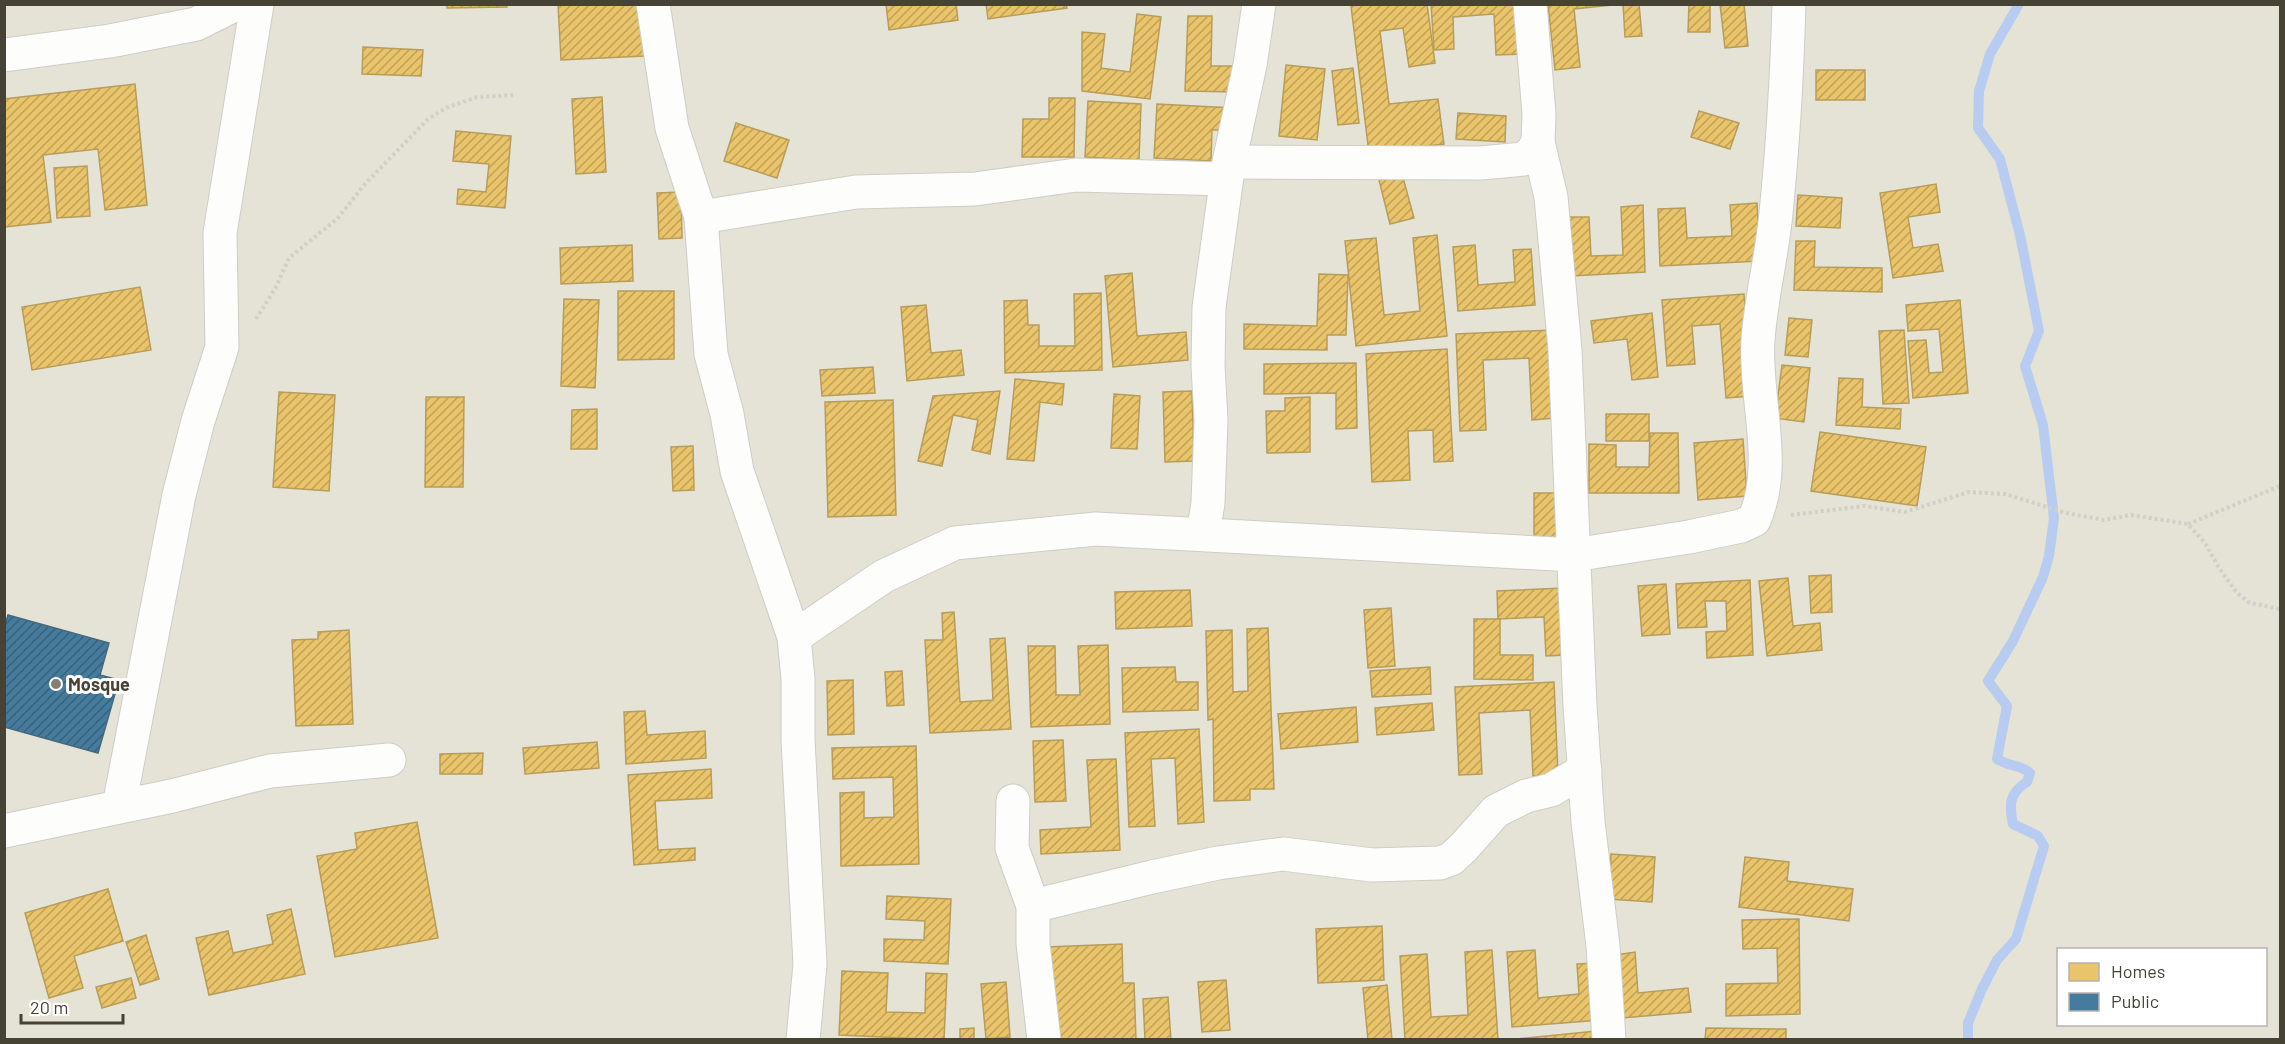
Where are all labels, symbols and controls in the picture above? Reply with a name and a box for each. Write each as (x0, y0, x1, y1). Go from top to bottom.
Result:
place label: Mosque (68, 673, 130, 695)
marker: Mosque (49, 677, 63, 691)
legend (2057, 948, 2267, 1026)
text: Homes (2111, 960, 2165, 982)
scale bar (21, 987, 123, 1025)
text: Public (2111, 990, 2159, 1012)
text: 20 m (30, 996, 68, 1018)

